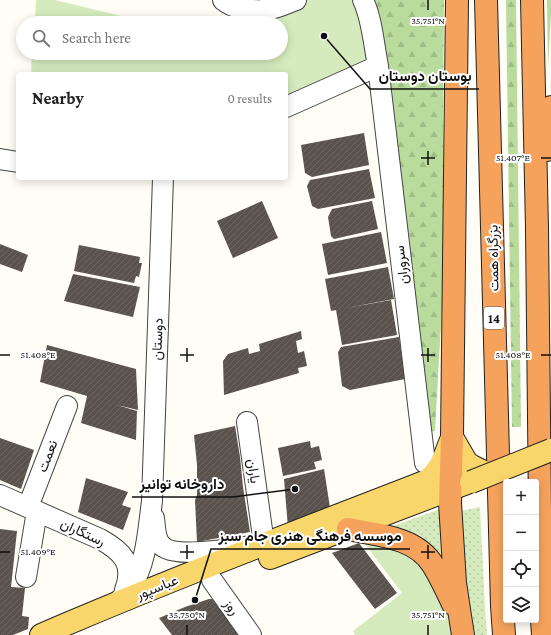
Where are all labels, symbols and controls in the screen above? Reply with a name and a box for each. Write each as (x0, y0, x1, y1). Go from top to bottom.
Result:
text: 35.751°N (411, 15, 445, 26)
search box (16, 16, 288, 60)
icon: search (30, 27, 52, 49)
text: Search here (62, 30, 131, 46)
callout: بوستان دوستان (370, 62, 479, 89)
text: بوستان دوستان (378, 68, 472, 85)
text: Nearby (32, 89, 84, 108)
text: 0 results (227, 91, 272, 106)
text: 51.407°E (496, 152, 531, 163)
street label: بزرگراه همت (484, 225, 503, 291)
street label: سروران (391, 245, 412, 285)
road number: 14 (484, 307, 504, 329)
street label: دوستان (148, 317, 167, 361)
text: 51.408°E (20, 349, 56, 360)
text: 51.408°E (495, 349, 531, 360)
street label: نعمت (34, 438, 60, 474)
street label: یاران (243, 458, 264, 484)
callout: داروخانه توانیر (132, 470, 233, 497)
text: داروخانه توانیر (139, 476, 224, 493)
map controls (503, 479, 539, 623)
button: + (503, 479, 539, 515)
street label: رستگاران (58, 515, 108, 550)
button: − (503, 515, 539, 551)
callout: موسسه فرهنگی هنری جام سبز (211, 522, 410, 549)
text: موسسه فرهنگی هنری جام سبز (217, 528, 402, 546)
text: 51.409°E (21, 546, 56, 557)
button: locate (503, 551, 539, 587)
street label: عباسپور (133, 571, 181, 605)
button: layers (503, 587, 539, 623)
street label: روز (220, 595, 243, 619)
text: 35.750°N (169, 609, 206, 620)
text: 35.751°N (411, 609, 445, 620)

